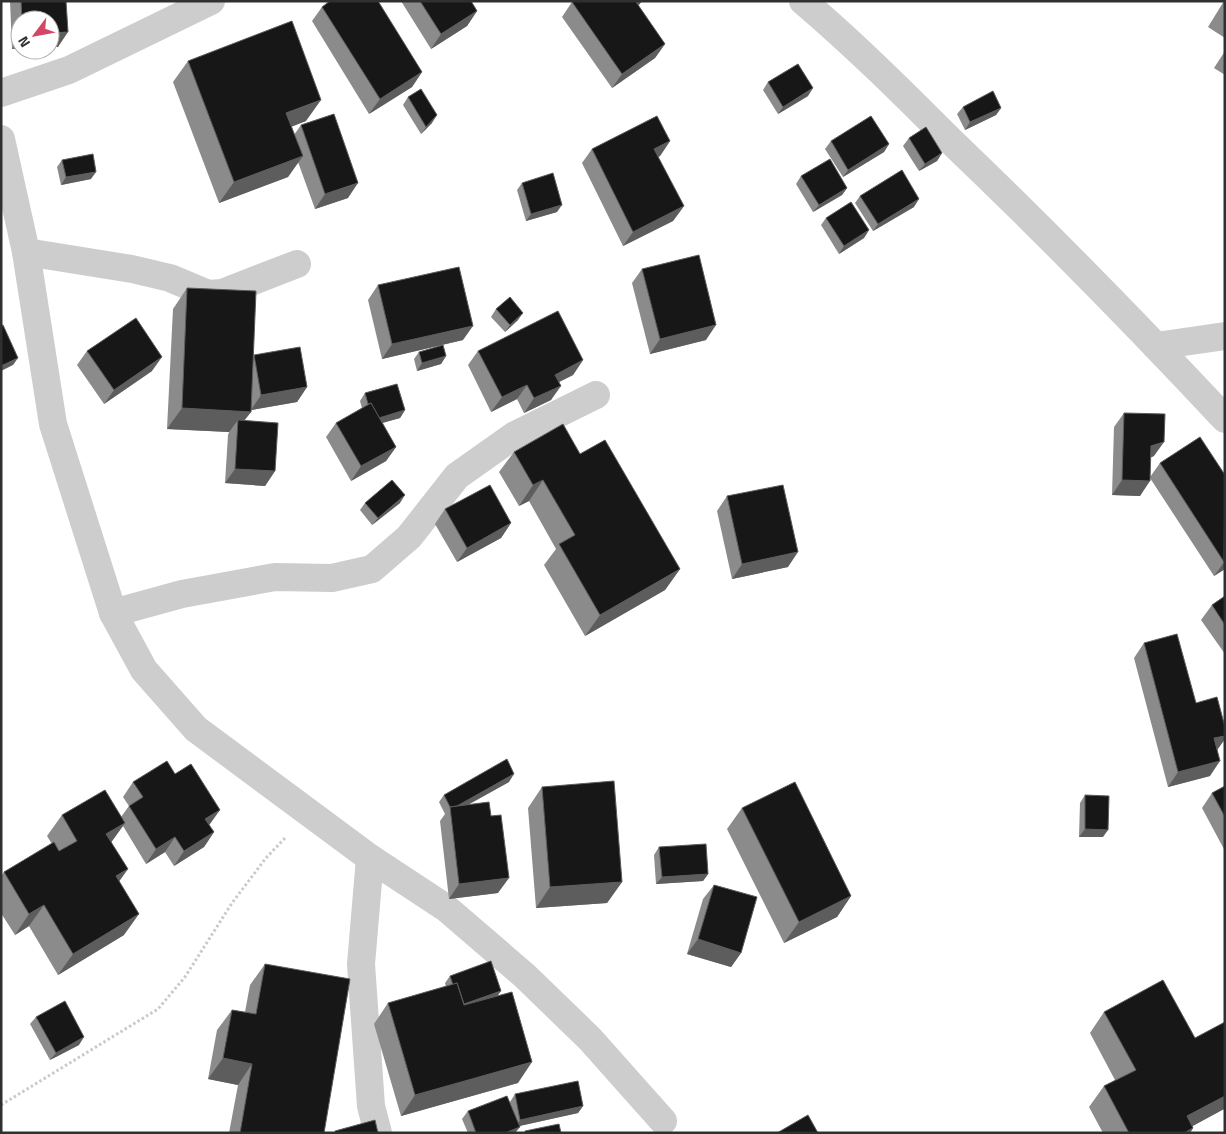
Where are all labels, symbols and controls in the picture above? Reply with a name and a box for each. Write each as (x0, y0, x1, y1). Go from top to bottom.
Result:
north arrow (10, 10, 60, 60)
text: N (12, 32, 35, 52)

